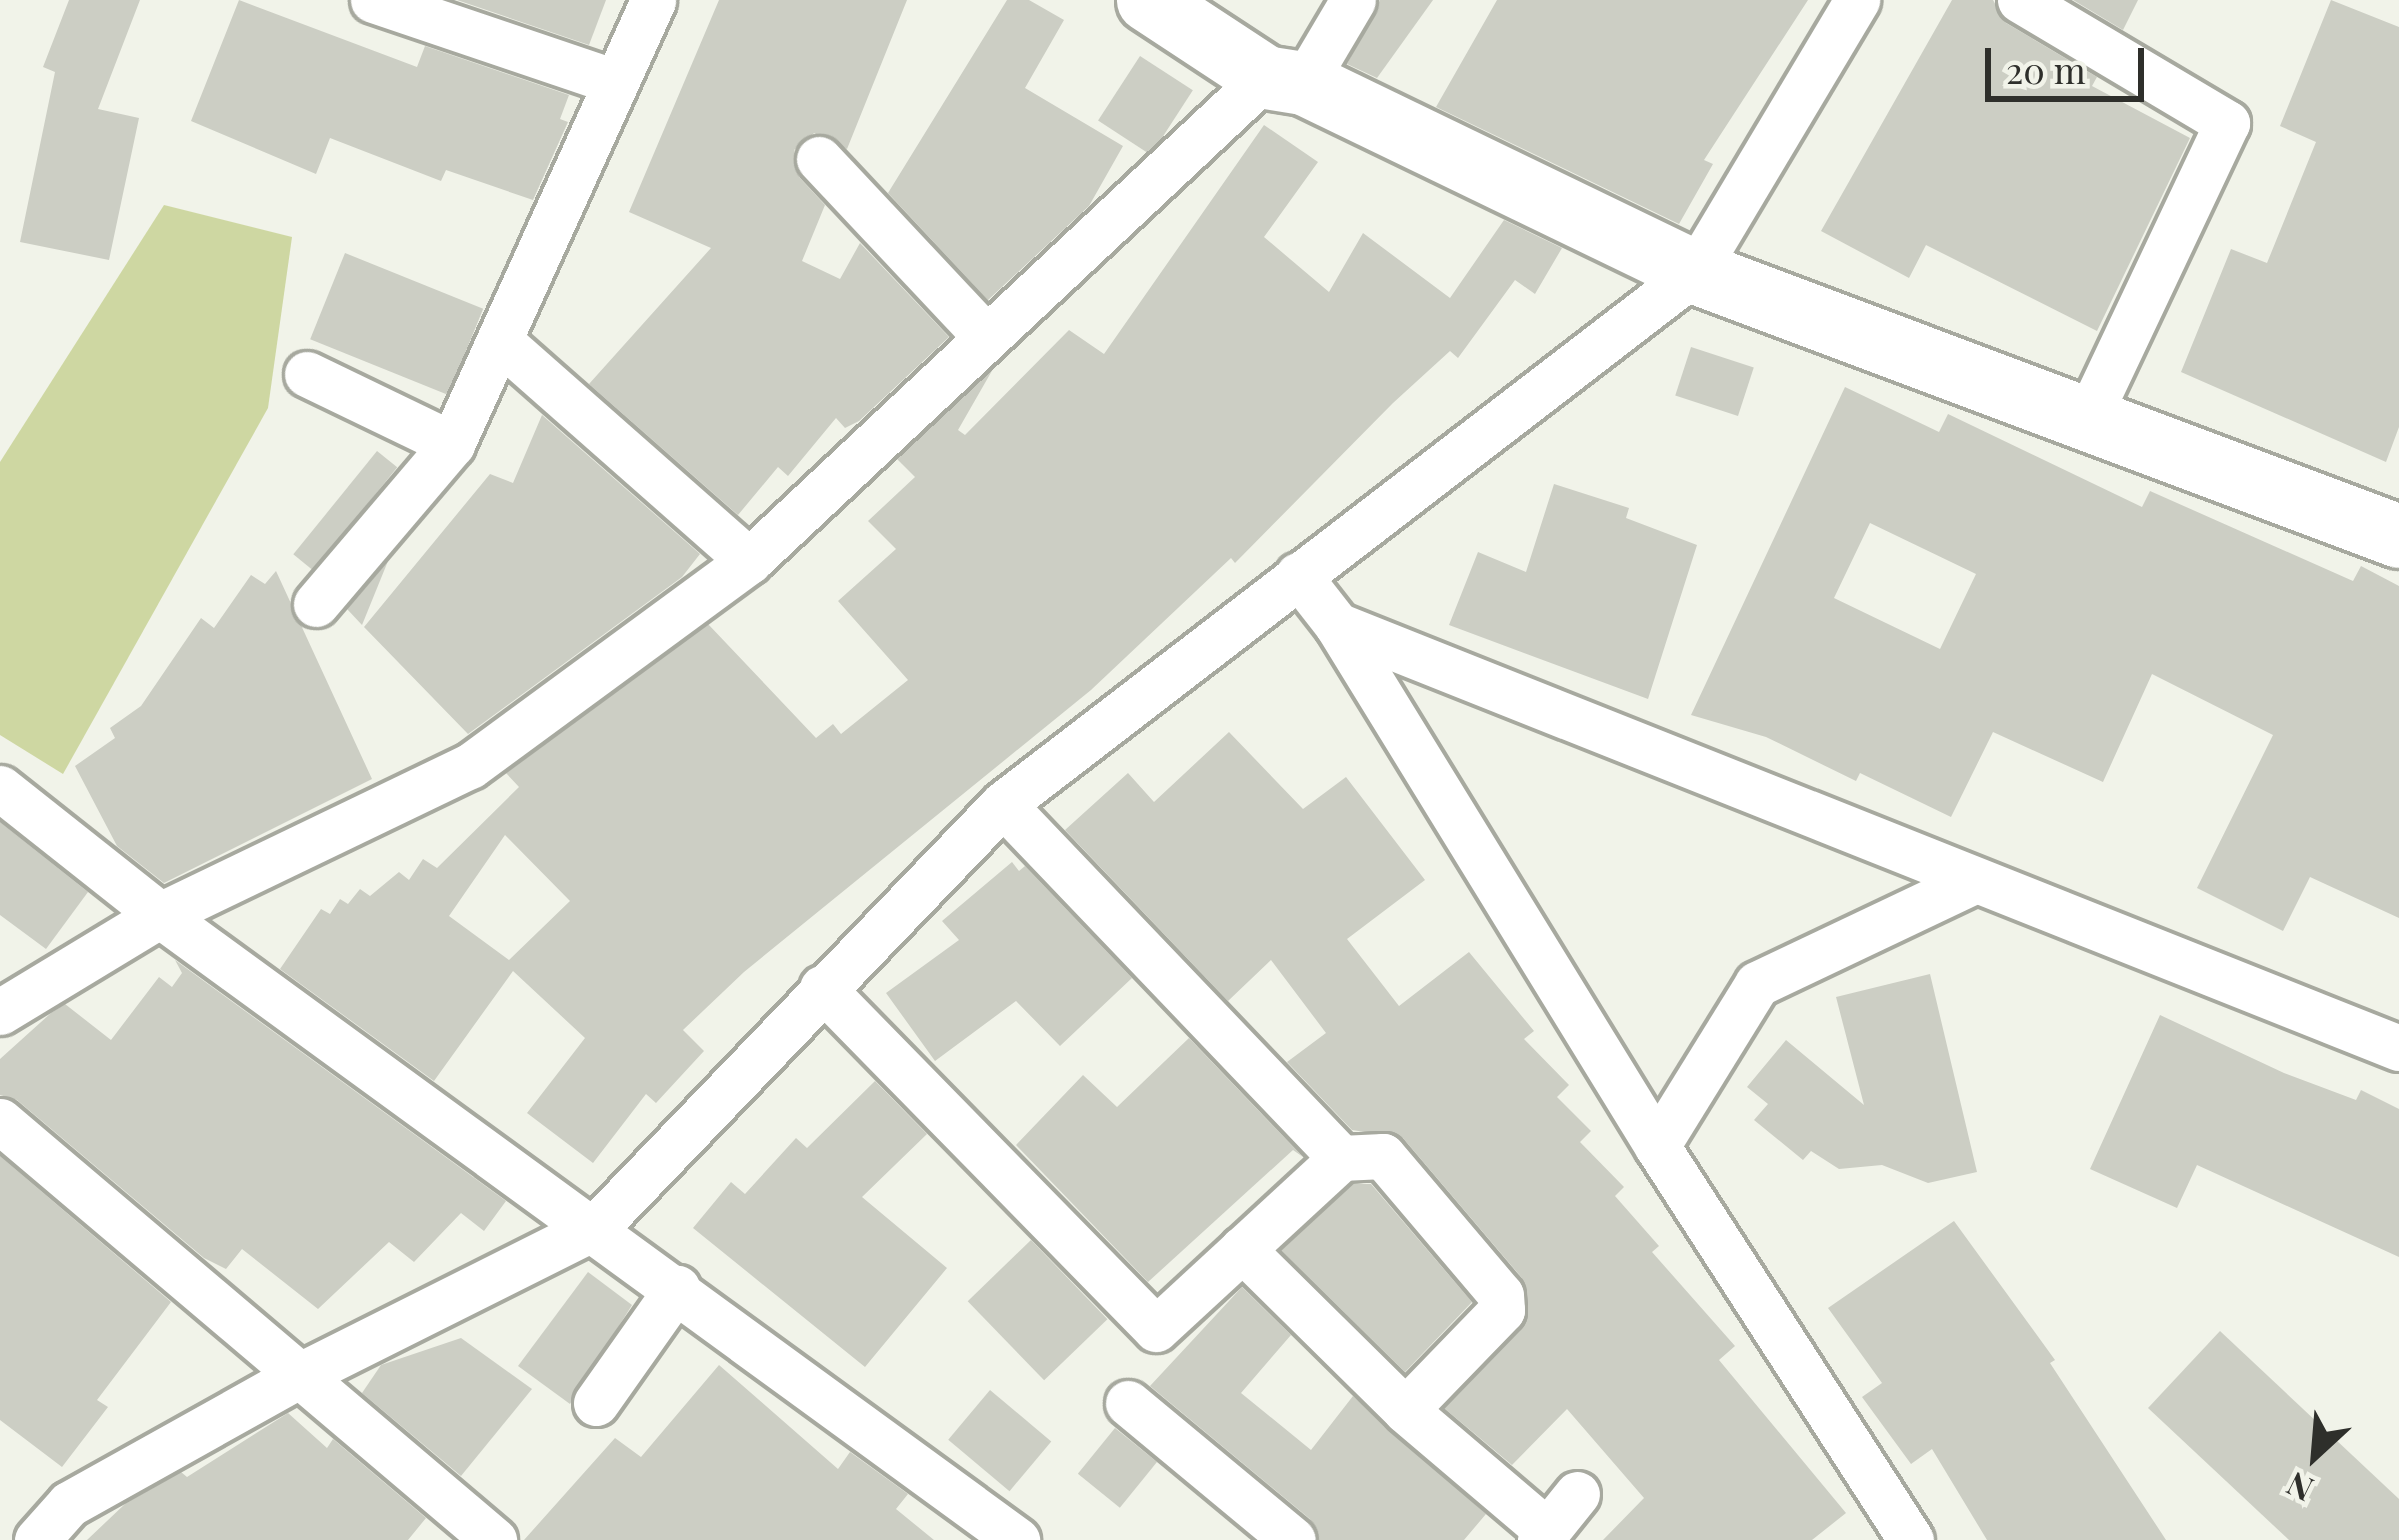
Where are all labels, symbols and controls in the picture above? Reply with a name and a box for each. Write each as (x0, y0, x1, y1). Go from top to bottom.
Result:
scale bar (1991, 24, 2150, 98)
text: 20 m (2006, 45, 2086, 93)
north arrow (2255, 1396, 2375, 1516)
text: N (2279, 1463, 2320, 1513)

